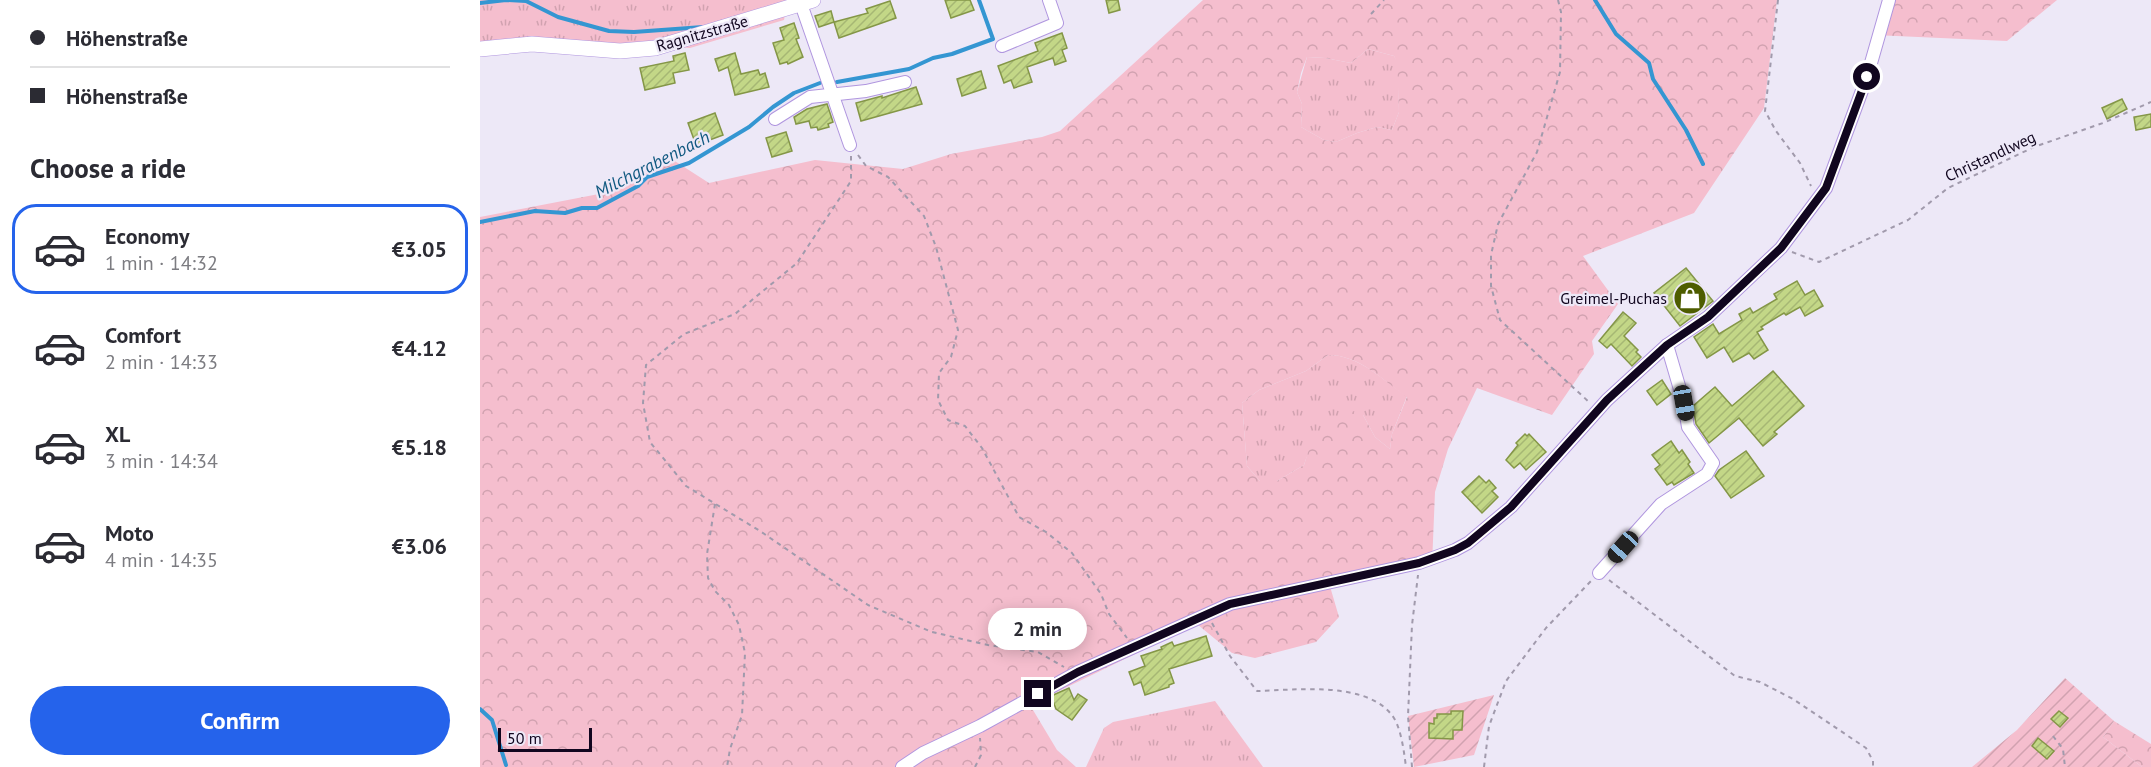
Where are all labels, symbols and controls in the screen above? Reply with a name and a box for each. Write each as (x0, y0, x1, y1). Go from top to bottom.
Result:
street label: Ragnitzstraße (654, 10, 750, 56)
text: Höhenstraße (66, 24, 188, 52)
route start (1853, 63, 1880, 90)
text: Höhenstraße (66, 82, 188, 110)
water label: Milchgrabenbach (591, 125, 713, 203)
street label: Christandlweg (1941, 126, 2039, 186)
text: Choose a ride (30, 151, 186, 185)
icon: car (33, 222, 87, 276)
text: Economy (105, 222, 189, 250)
text: €3.05 (392, 235, 447, 263)
text: 1 min · 14:32 (105, 250, 218, 276)
shop icon: Greimel-Puchas (1672, 280, 1708, 316)
place label: Greimel-Puchas (1560, 288, 1667, 308)
icon: car (33, 321, 87, 375)
text: Comfort (105, 321, 181, 349)
text: €4.12 (392, 334, 447, 362)
text: 2 min · 14:33 (105, 349, 218, 375)
car (1672, 384, 1696, 422)
icon: car (33, 420, 87, 474)
text: XL (105, 420, 130, 448)
text: €5.18 (392, 433, 447, 461)
text: 3 min · 14:34 (105, 448, 218, 474)
icon: car (33, 519, 87, 573)
text: Moto (105, 519, 154, 547)
car (1604, 528, 1642, 566)
text: €3.06 (392, 532, 447, 560)
text: 4 min · 14:35 (105, 547, 218, 573)
callout: 2 min (988, 607, 1088, 649)
text: 2 min (1013, 616, 1062, 642)
route end (1024, 680, 1051, 707)
button: Confirm (30, 686, 450, 755)
scale bar (498, 725, 592, 752)
text: 50 m (507, 728, 542, 748)

